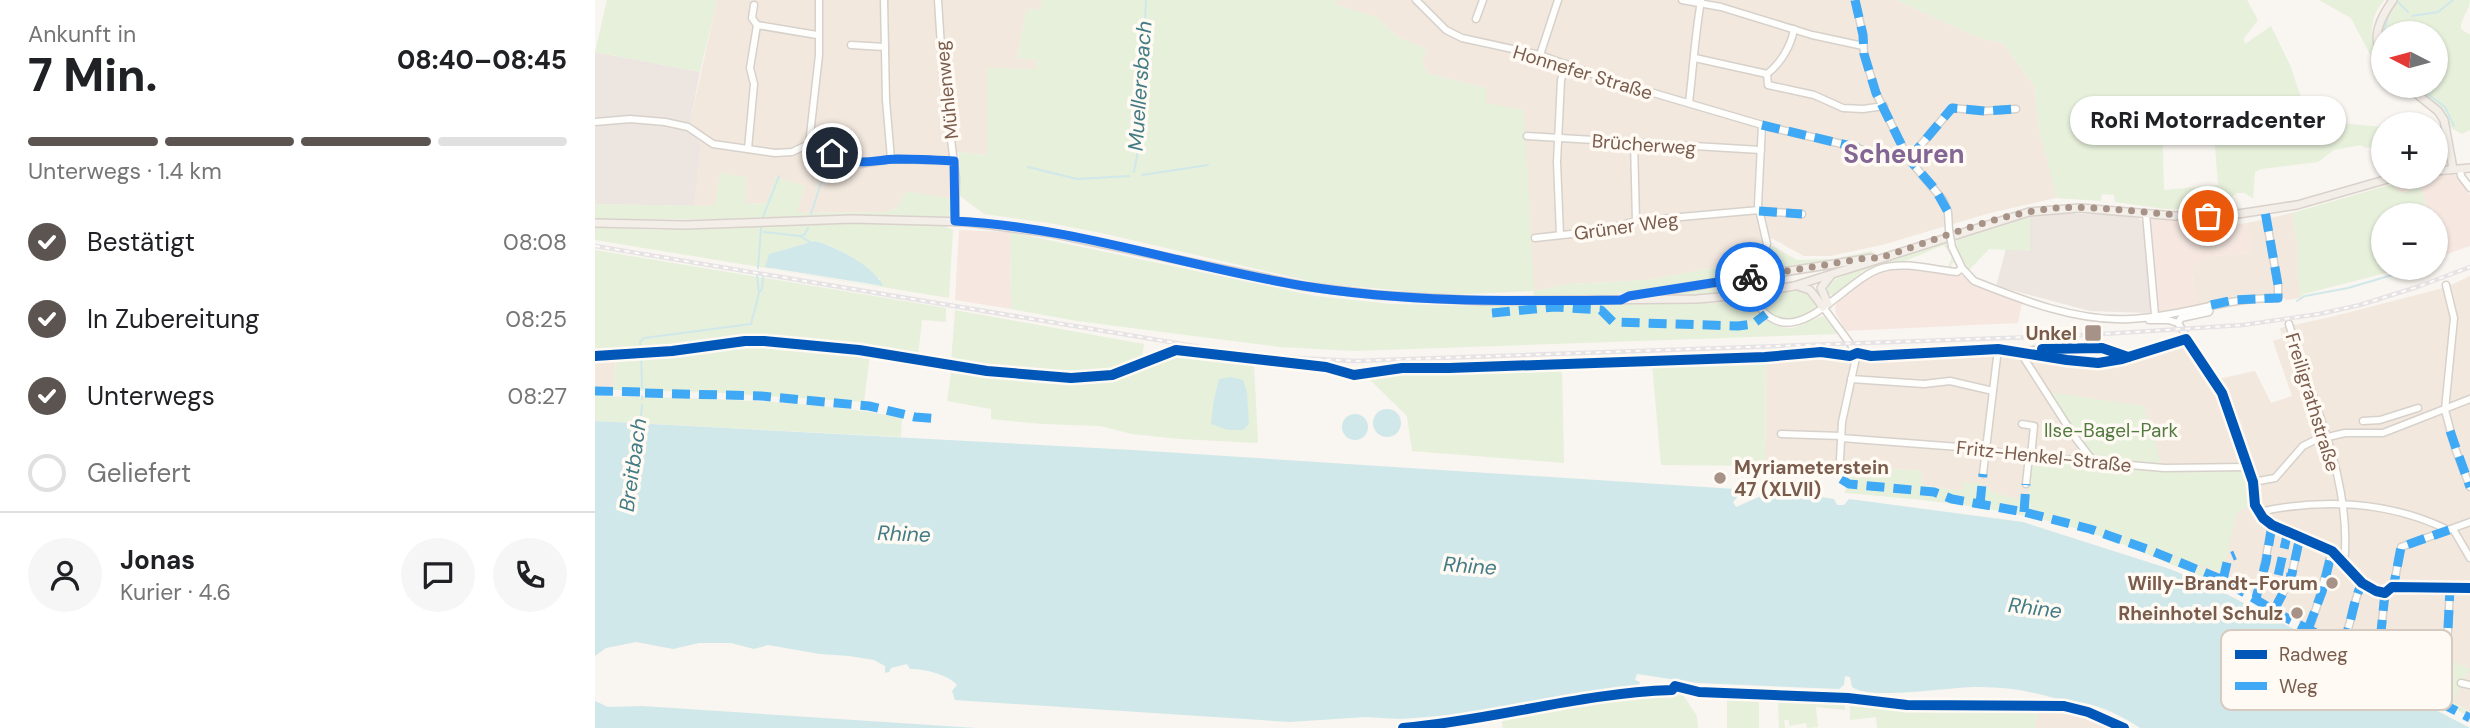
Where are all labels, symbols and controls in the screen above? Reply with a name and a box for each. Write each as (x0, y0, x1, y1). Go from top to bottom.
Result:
text: Ankunft in (28, 19, 136, 49)
water label: Muellersbach (1121, 20, 1159, 152)
north arrow (2371, 21, 2448, 98)
map controls (2371, 21, 2448, 280)
street label: Mühlenweg (929, 39, 964, 141)
street label: Honnefer Straße (1510, 39, 1656, 106)
text: 08:40–08:45 (397, 43, 567, 77)
text: 7 Min. (28, 45, 158, 105)
callout: RoRi Motorradcenter (2070, 97, 2346, 146)
text: RoRi Motorradcenter (2090, 105, 2326, 135)
button: + (2371, 112, 2448, 189)
pin (802, 123, 862, 183)
street label: Brücherweg (1591, 128, 1697, 161)
icon: home (813, 134, 851, 172)
district label: Scheuren (1843, 137, 1965, 171)
text: Unterwegs · 1.4 km (28, 156, 222, 186)
pin (2178, 186, 2238, 246)
icon: bag (2189, 197, 2227, 235)
button: − (2371, 203, 2448, 280)
street label: Grüner Weg (1572, 207, 1680, 246)
icon: check (28, 223, 66, 261)
text: Bestätigt (87, 225, 195, 259)
text: 08:08 (503, 227, 567, 257)
courier (1715, 242, 1785, 312)
icon: bike (1731, 258, 1769, 296)
icon: check (28, 300, 66, 338)
text: In Zubereitung (87, 302, 260, 336)
text: 08:25 (505, 304, 567, 334)
place label: Unkel (2026, 321, 2077, 346)
marker: Unkel (2083, 323, 2103, 343)
street label: Freiligrathstraße (2280, 330, 2346, 475)
icon: check (28, 377, 66, 415)
text: Unterwegs (87, 379, 215, 413)
text: 08:27 (507, 381, 567, 411)
water label: Breitbach (613, 416, 653, 514)
park label: Ilse-Bagel-Park (2044, 418, 2178, 443)
street label: Fritz-Henkel-Straße (1955, 435, 2133, 478)
place label: Myriameterstein 47 (XLVII) (1734, 455, 1889, 502)
text: Geliefert (87, 456, 191, 490)
marker: Myriameterstein 47 (XLVII) (1712, 470, 1728, 486)
water label: Rhine (877, 519, 931, 549)
button: person (28, 538, 102, 612)
button: chat (401, 538, 475, 612)
button: phone (493, 538, 567, 612)
text: Jonas (120, 543, 195, 577)
water label: Rhine (1442, 550, 1498, 582)
place label: Willy-Brandt-Forum (2128, 571, 2318, 596)
marker: Willy-Brandt-Forum (2324, 575, 2340, 591)
text: Kurier · 4.6 (120, 577, 231, 607)
water label: Rhine (2007, 591, 2063, 625)
place label: Rheinhotel Schulz (2118, 601, 2283, 626)
marker: Rheinhotel Schulz (2289, 605, 2305, 621)
legend (2221, 630, 2452, 710)
text: Radweg (2279, 642, 2348, 667)
text: Weg (2279, 674, 2318, 699)

